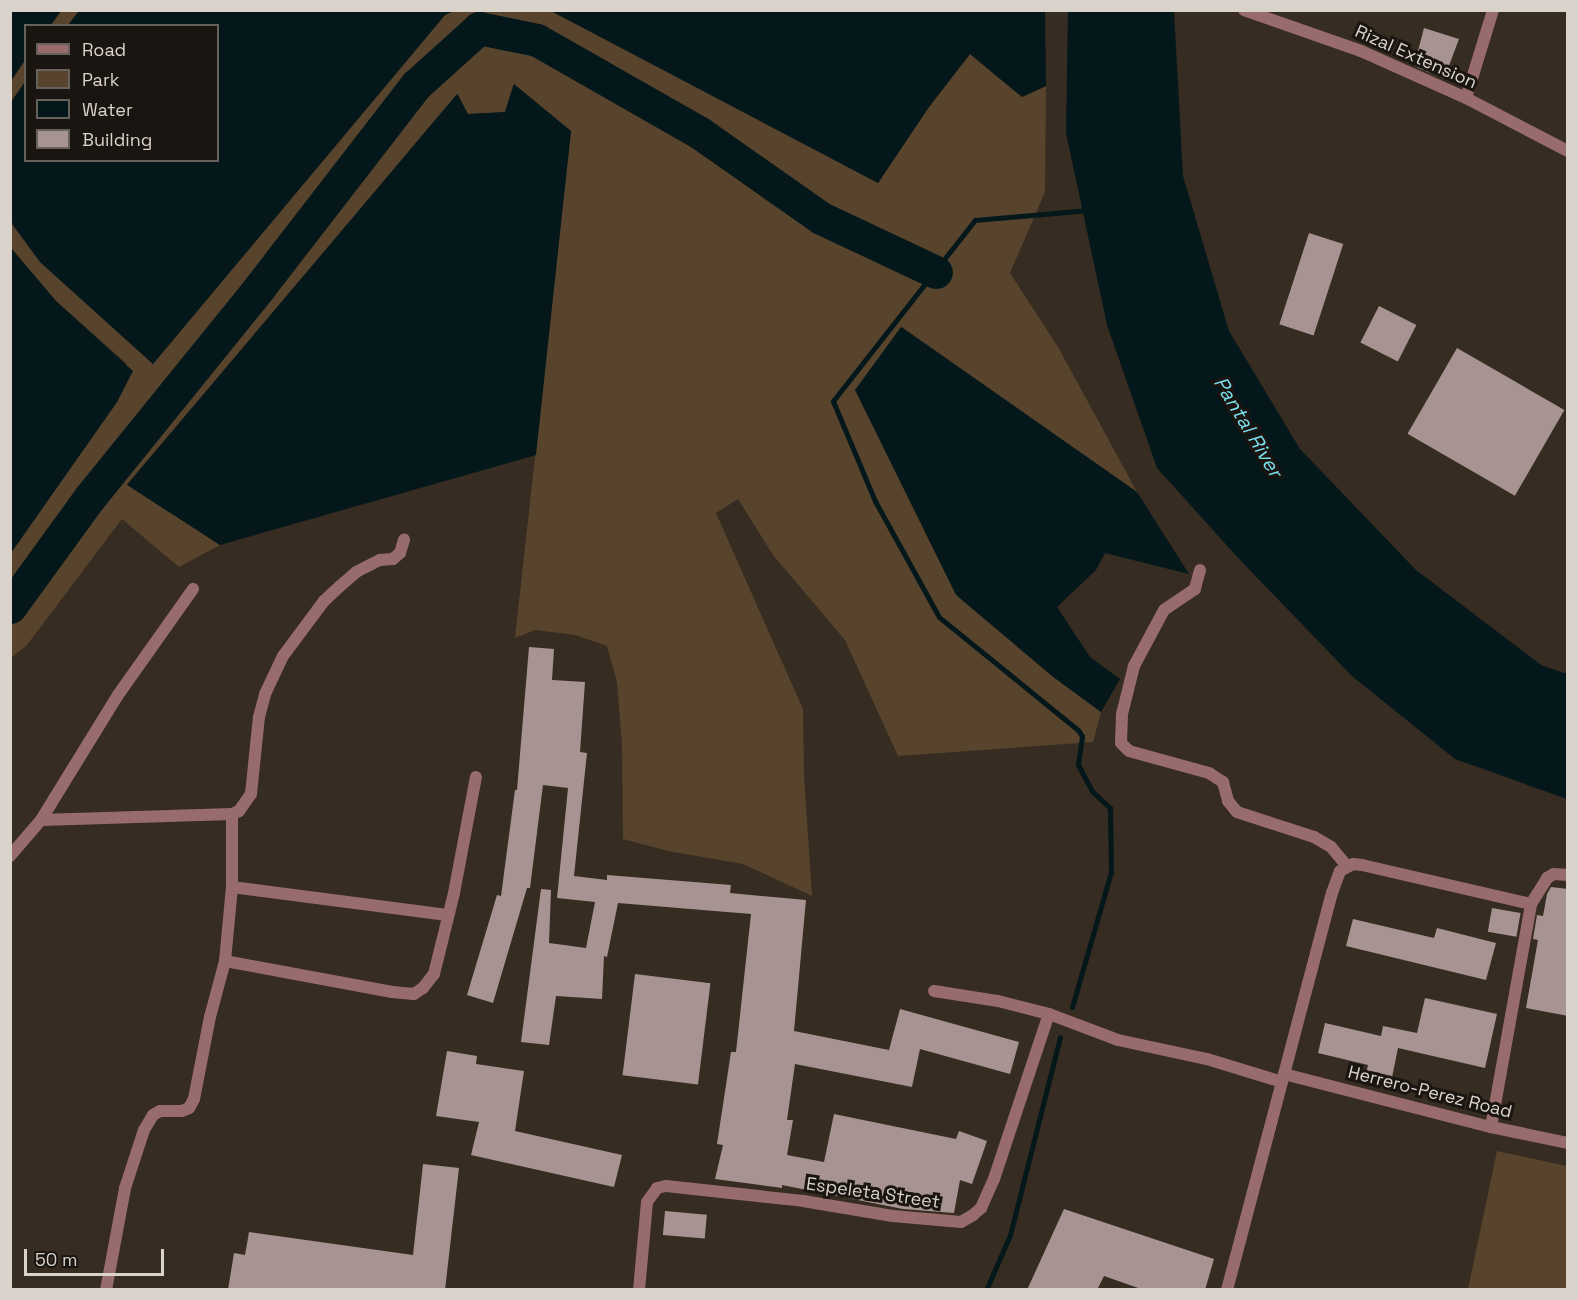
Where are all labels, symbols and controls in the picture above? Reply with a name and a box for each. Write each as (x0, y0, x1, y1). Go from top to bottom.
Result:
street label: Rizal Extension (1352, 20, 1480, 94)
legend (24, 24, 219, 162)
text: Road (82, 38, 126, 61)
text: Park (82, 68, 119, 91)
text: Water (82, 98, 133, 121)
text: Building (82, 128, 152, 151)
water label: Pantal River (1209, 372, 1287, 482)
street label: Herrero-Perez Road (1346, 1061, 1514, 1123)
street label: Espeleta Street (805, 1173, 941, 1213)
scale bar (27, 1237, 166, 1275)
text: 50 m (35, 1248, 77, 1271)

